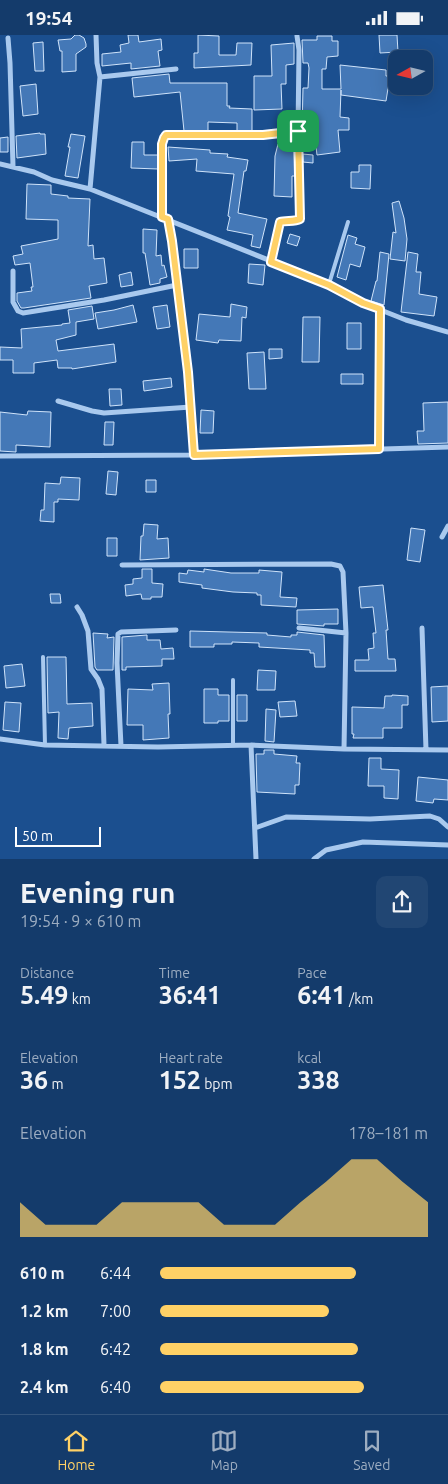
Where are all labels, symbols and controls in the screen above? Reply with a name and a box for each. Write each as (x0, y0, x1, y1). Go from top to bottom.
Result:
text: 19:54 (25, 7, 73, 29)
north arrow (388, 50, 432, 95)
map controls (388, 50, 433, 95)
pin (277, 110, 319, 152)
icon: arrive (284, 117, 312, 145)
scale bar (15, 824, 101, 847)
text: 50 m (22, 828, 53, 844)
button: share (376, 876, 428, 928)
text: Evening run (20, 877, 175, 908)
text: 19:54 · 9 × 610 m (20, 912, 141, 930)
text: Distance (20, 965, 74, 981)
text: Time (159, 965, 190, 981)
text: Pace (297, 965, 327, 981)
text: 5.49 (20, 981, 68, 1009)
text: 36:41 (159, 981, 221, 1009)
text: 6:41 (297, 981, 346, 1009)
text: km (68, 991, 91, 1007)
text: /km (346, 991, 373, 1007)
text: Elevation (20, 1050, 78, 1066)
text: Heart rate (159, 1050, 223, 1066)
text: kcal (297, 1050, 322, 1066)
text: 36 (20, 1066, 48, 1094)
text: 152 (159, 1066, 201, 1094)
text: 338 (297, 1066, 340, 1094)
text: m (48, 1076, 64, 1092)
text: bpm (201, 1076, 233, 1092)
text: Elevation (20, 1124, 87, 1142)
text: 178–181 m (348, 1124, 428, 1142)
text: 610 m (20, 1264, 65, 1282)
text: 6:44 (100, 1264, 131, 1282)
text: 1.2 km (20, 1302, 69, 1320)
text: 7:00 (100, 1302, 131, 1320)
text: 1.8 km (20, 1340, 69, 1358)
text: 6:42 (100, 1340, 131, 1358)
text: 2.4 km (20, 1378, 69, 1396)
text: 6:40 (100, 1378, 131, 1396)
tab: Home (57, 1427, 95, 1473)
tab: Map (210, 1427, 238, 1473)
tab: Saved (353, 1427, 390, 1473)

